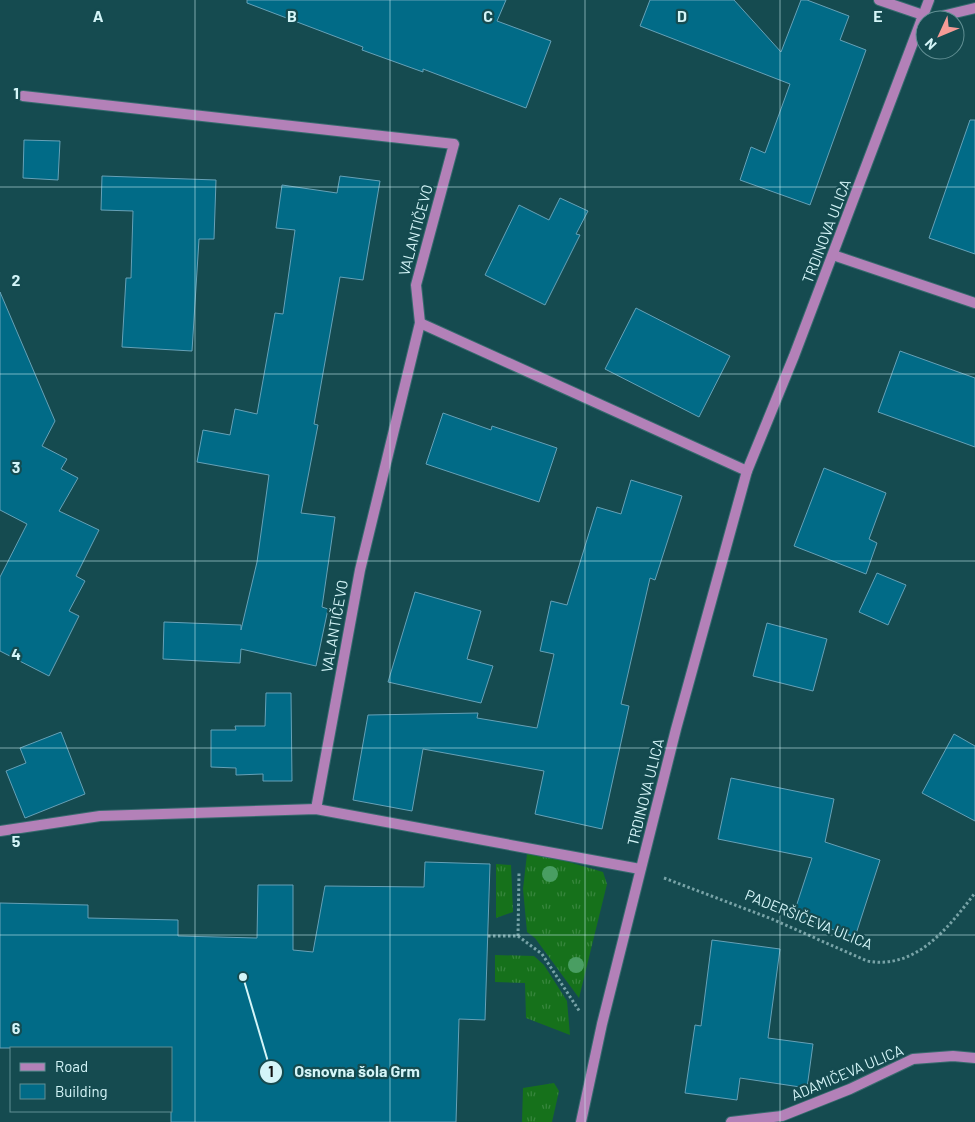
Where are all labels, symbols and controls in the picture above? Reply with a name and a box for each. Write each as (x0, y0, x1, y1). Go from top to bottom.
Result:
text: A (93, 6, 104, 25)
text: B (287, 6, 297, 25)
text: C (483, 6, 493, 25)
text: D (677, 6, 687, 25)
text: E (873, 6, 883, 25)
north arrow (915, 10, 965, 60)
text: N (921, 35, 940, 54)
text: 1 (13, 83, 19, 102)
street label: TRDINOVA ULICA (798, 176, 854, 286)
street label: VALANTIČEVO (394, 182, 436, 278)
text: 2 (12, 270, 21, 289)
text: 3 (12, 457, 20, 476)
street label: VALANTIČEVO (317, 578, 351, 674)
text: 4 (11, 644, 21, 663)
street label: TRDINOVA ULICA (623, 736, 667, 848)
text: 5 (12, 831, 21, 850)
street label: PADERŠIČEVA ULICA (743, 885, 875, 953)
text: 6 (12, 1018, 21, 1037)
street label: ADAMIČEVA ULICA (788, 1040, 906, 1104)
legend (10, 1047, 172, 1112)
callout: Osnovna šola Grm (259, 1056, 430, 1087)
text: Road (55, 1057, 88, 1075)
text: Osnovna šola Grm (294, 1061, 420, 1080)
text: 1 (268, 1062, 274, 1080)
text: Building (55, 1082, 108, 1100)

